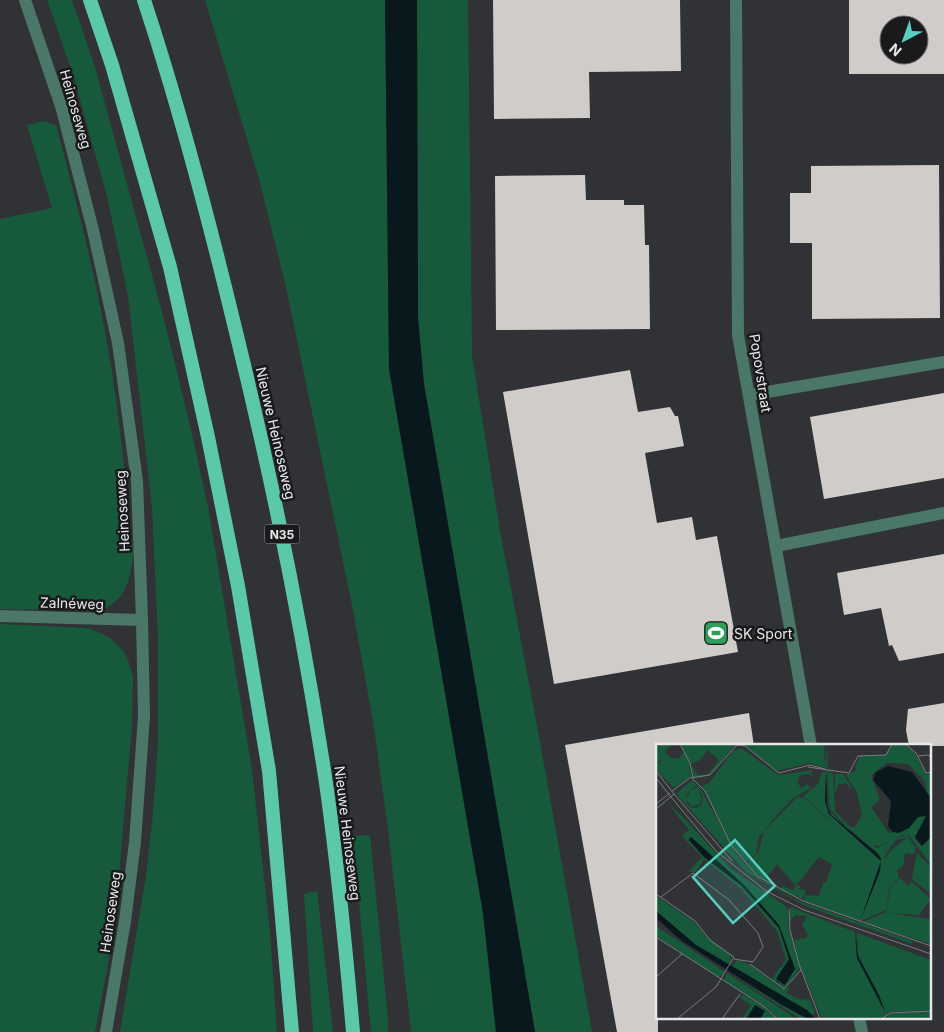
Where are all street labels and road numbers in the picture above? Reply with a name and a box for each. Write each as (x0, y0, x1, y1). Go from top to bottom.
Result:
street label: Heinoseweg (57, 67, 95, 151)
street label: Popovstraat (746, 332, 776, 414)
street label: Nieuwe Heinoseweg (252, 365, 300, 501)
street label: Heinoseweg (111, 470, 133, 552)
road number: N35 (264, 524, 300, 544)
street label: Zalnéweg (40, 593, 104, 613)
street label: Nieuwe Heinoseweg (331, 765, 365, 901)
street label: Heinoseweg (96, 870, 124, 954)

